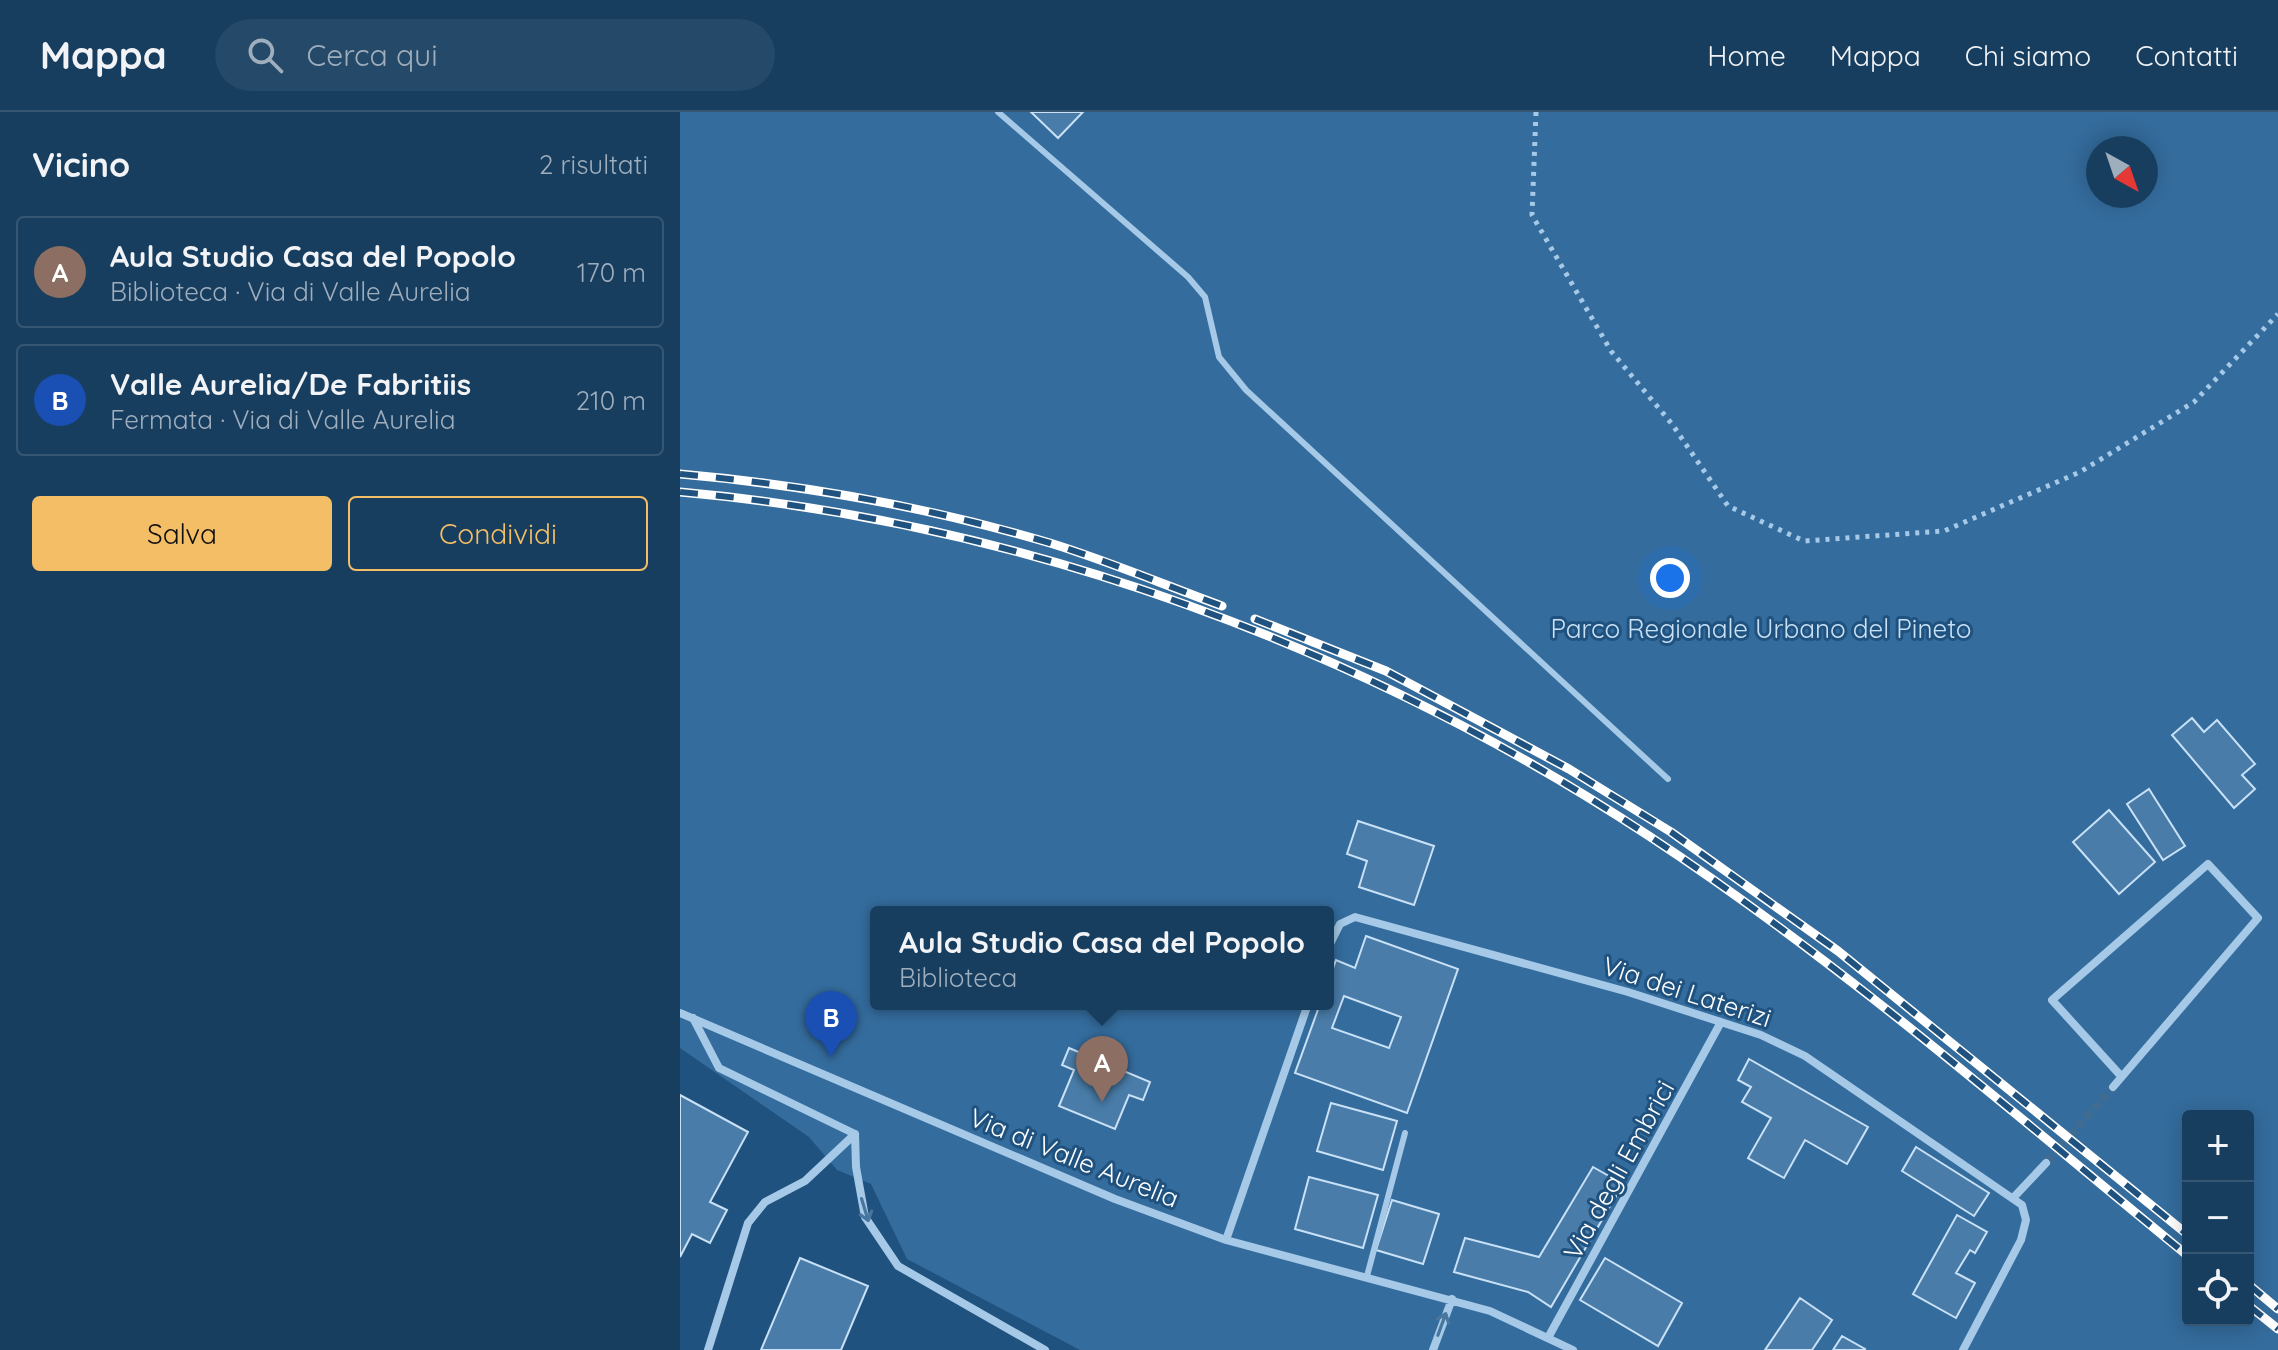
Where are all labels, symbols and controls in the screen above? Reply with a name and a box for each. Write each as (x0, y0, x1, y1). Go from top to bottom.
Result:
search box (215, 19, 775, 91)
text: Mappa (40, 31, 167, 79)
icon: search (243, 33, 287, 77)
text: Cerca qui (307, 36, 438, 74)
text: Home (1707, 38, 1786, 73)
text: Mappa (1830, 38, 1921, 73)
text: Chi siamo (1965, 38, 2091, 73)
text: Contatti (2135, 38, 2238, 73)
north arrow (2086, 136, 2158, 208)
text: Vicino (32, 143, 130, 186)
text: 2 risultati (539, 148, 648, 181)
text: Aula Studio Casa del Popolo (110, 237, 516, 275)
text: A (52, 256, 68, 289)
text: 170 m (577, 256, 646, 289)
text: Biblioteca · Via di Valle Aurelia (110, 275, 470, 308)
text: Valle Aurelia/De Fabritiis (110, 365, 471, 403)
text: B (51, 384, 69, 417)
text: 210 m (576, 384, 646, 417)
text: Fermata · Via di Valle Aurelia (110, 403, 455, 436)
button: Salva (32, 496, 332, 571)
button: Condividi (348, 496, 648, 571)
your location (1650, 558, 1690, 598)
park label: Parco Regionale Urbano del Pineto (1550, 612, 1972, 645)
popup (870, 906, 1334, 1010)
text: Aula Studio Casa del Popolo (899, 923, 1305, 961)
street label: Via dei Laterizi (1599, 949, 1776, 1034)
text: Biblioteca (899, 961, 1017, 994)
pin: B (805, 991, 857, 1057)
pin: A (1076, 1036, 1128, 1102)
street label: Via degli Embrici (1556, 1074, 1681, 1265)
street label: Via di Valle Aurelia (965, 1100, 1184, 1215)
map controls (2182, 1110, 2254, 1326)
button: + (2182, 1110, 2254, 1182)
button: − (2182, 1182, 2254, 1254)
one-way arrow (859, 1197, 873, 1222)
button: locate (2182, 1254, 2254, 1326)
one-way arrow (1436, 1312, 1451, 1337)

